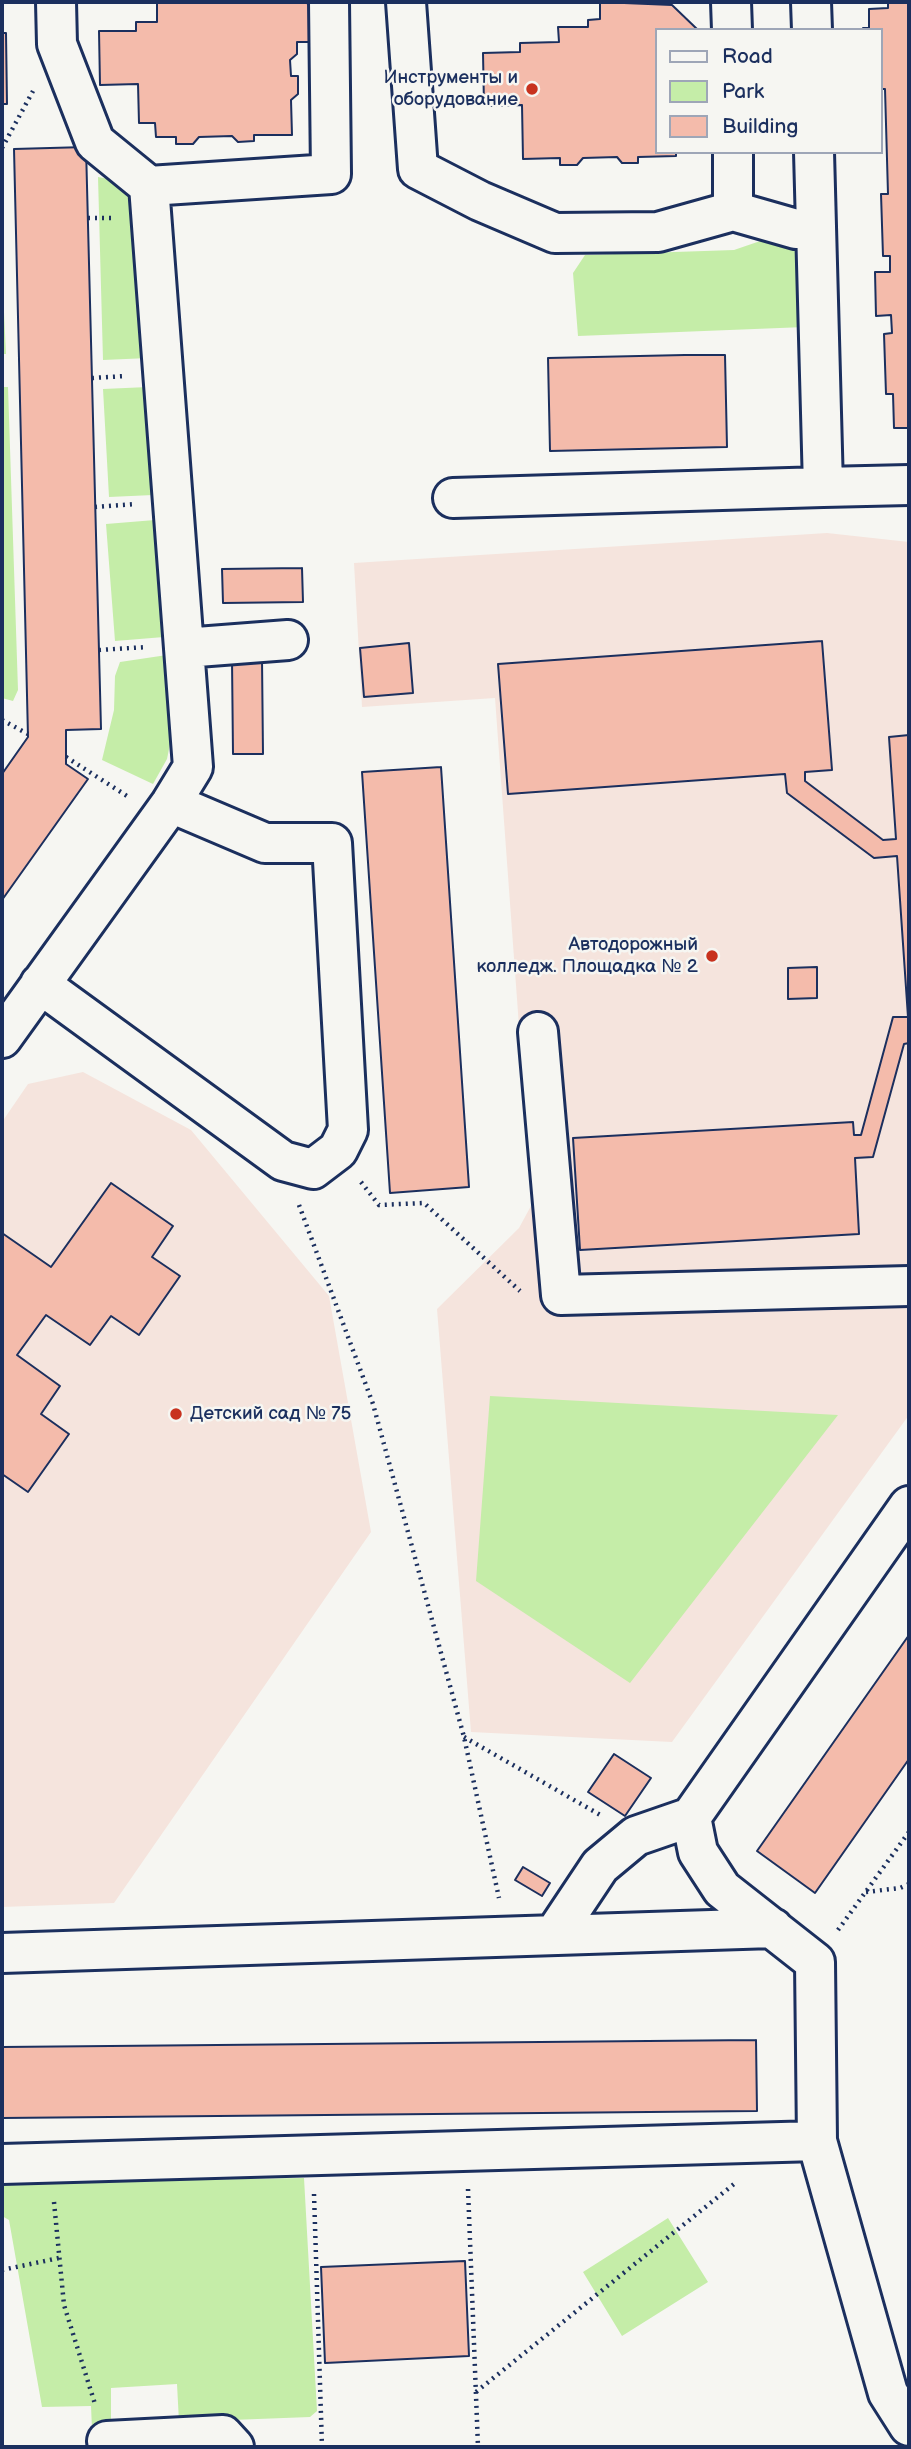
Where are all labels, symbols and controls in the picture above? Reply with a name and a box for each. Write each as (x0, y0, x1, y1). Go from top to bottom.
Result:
legend (656, 28, 883, 154)
text: Road (722, 44, 773, 69)
place label: Инструменты и оборудование (383, 67, 518, 111)
text: Park (722, 79, 764, 104)
marker: Инструменты и оборудование (524, 81, 540, 97)
text: Building (722, 114, 798, 139)
place label: Автодорожный колледж. Площадка № 2 (477, 934, 698, 978)
marker: Автодорожный колледж. Площадка № 2 (704, 948, 720, 964)
place label: Детский сад № 75 (190, 1403, 351, 1425)
marker: Детский сад № 75 (168, 1406, 184, 1422)

